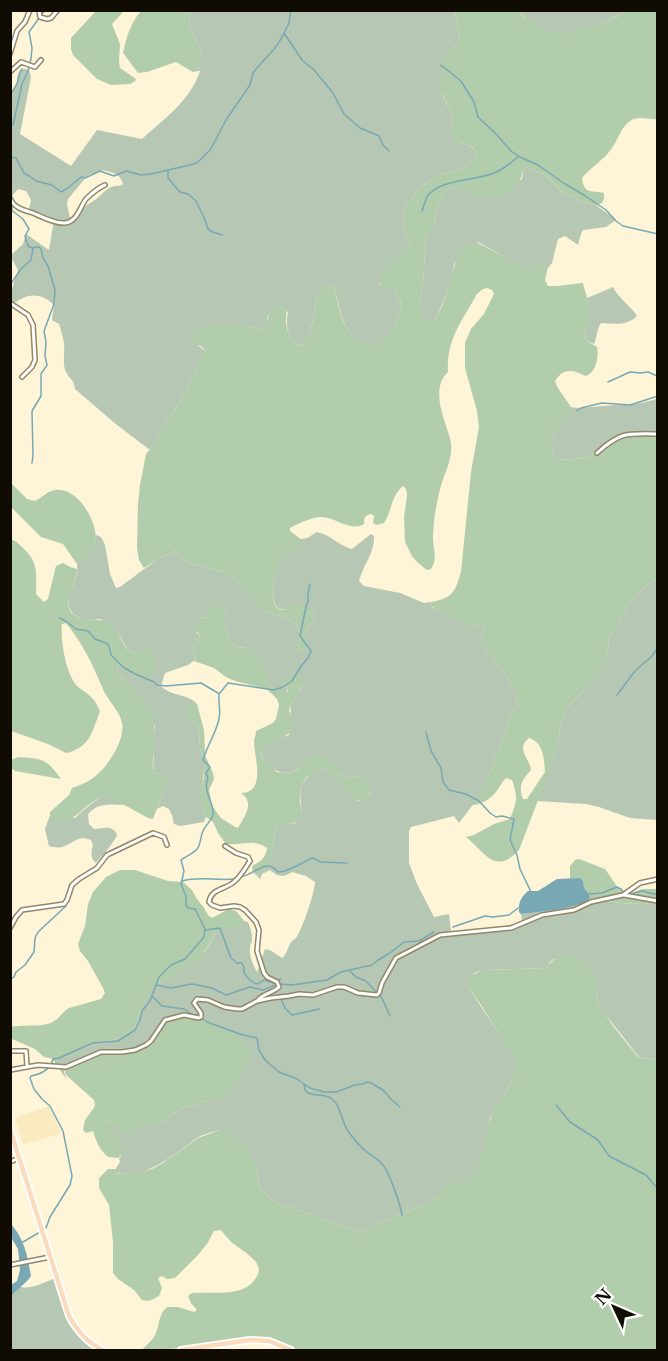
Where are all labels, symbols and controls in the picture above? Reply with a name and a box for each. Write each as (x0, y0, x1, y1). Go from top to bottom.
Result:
north arrow (584, 1277, 644, 1337)
text: N (591, 1284, 616, 1309)

